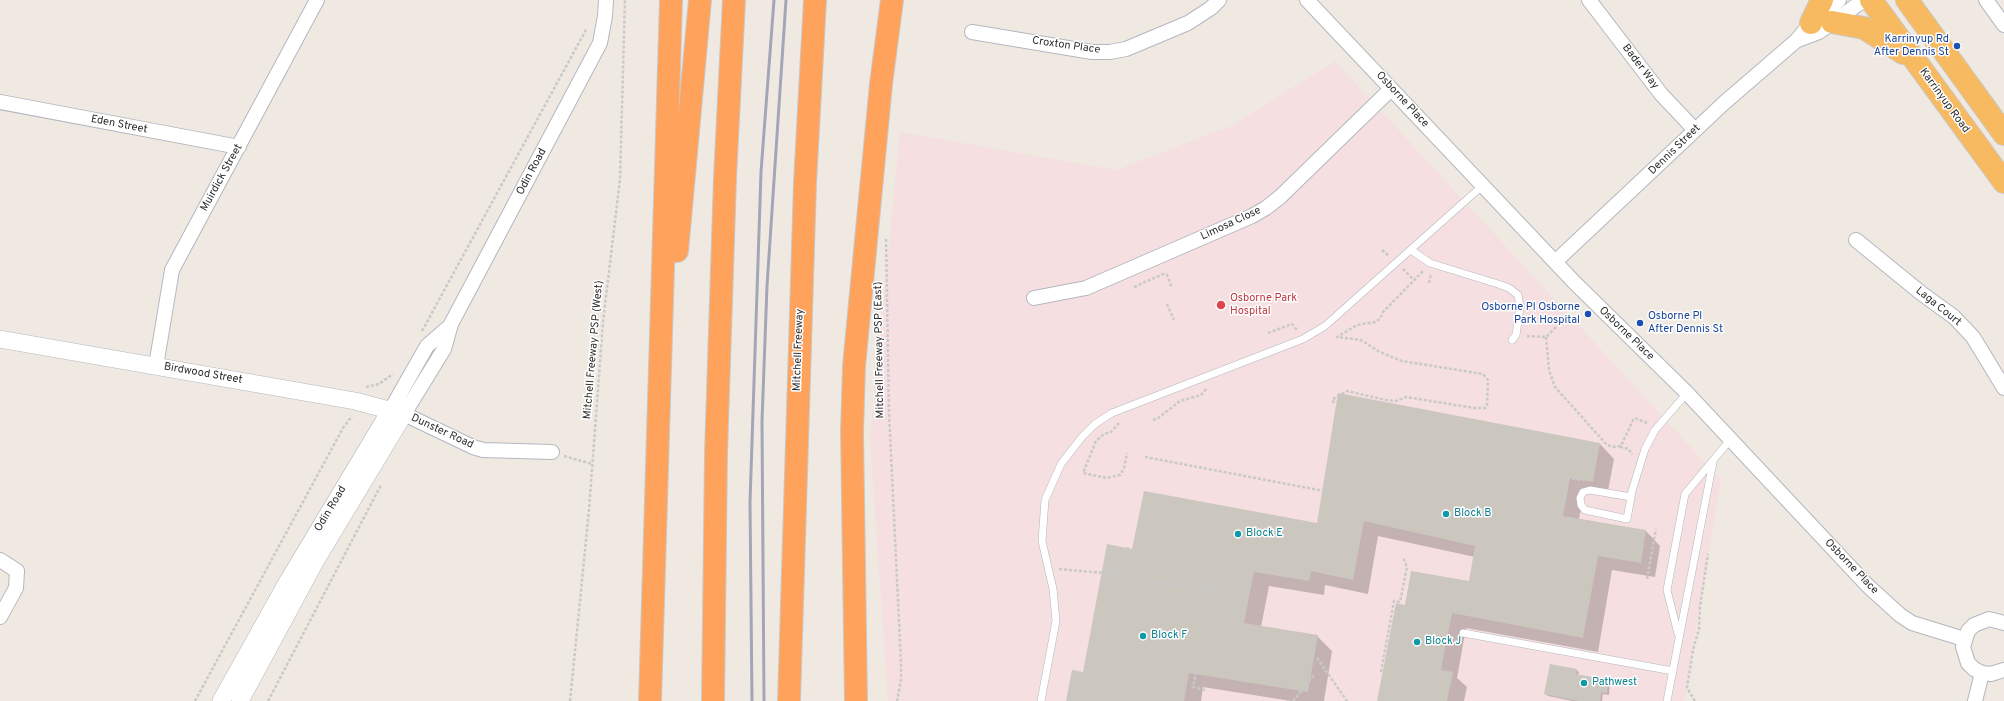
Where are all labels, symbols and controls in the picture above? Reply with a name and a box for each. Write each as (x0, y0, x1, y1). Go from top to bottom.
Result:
place label: Karrinyup Rd After Dennis St (1874, 33, 1949, 59)
street label: Croxton Place (1031, 35, 1101, 57)
marker: Karrinyup Rd After Dennis St (1952, 41, 1962, 51)
street label: Bader Way (1619, 42, 1661, 92)
street label: Karrinyup Road (1916, 66, 1972, 136)
street label: Osborne Place (1373, 69, 1431, 131)
street label: Eden Street (90, 113, 148, 137)
street label: Dennis Street (1646, 122, 1704, 178)
street label: Muirdick Street (198, 142, 246, 214)
street label: Odin Road (514, 146, 550, 198)
street label: Limosa Close (1199, 204, 1263, 244)
street label: Mitchell Freeway PSP (West) (581, 280, 607, 420)
street label: Mitchell Freeway PSP (East) (872, 281, 888, 419)
street label: Laga Court (1913, 285, 1963, 329)
place label: Osborne Park Hospital (1230, 292, 1297, 318)
marker: Osborne Park Hospital (1215, 299, 1227, 311)
place label: Osborne Pl Osborne Park Hospital (1481, 301, 1580, 327)
street label: Osborne Place (1596, 304, 1656, 364)
street label: Mitchell Freeway (791, 309, 807, 391)
marker: Osborne Pl Osborne Park Hospital (1583, 309, 1593, 319)
place label: Osborne Pl After Dennis St (1648, 310, 1723, 336)
marker: Osborne Pl After Dennis St (1635, 318, 1645, 328)
street label: Birdwood Street (163, 361, 243, 387)
street label: Dunster Road (409, 412, 475, 452)
street label: Odin Road (312, 484, 350, 534)
place label: Block B (1454, 507, 1492, 521)
marker: Block B (1441, 509, 1451, 519)
place label: Block E (1246, 527, 1283, 541)
marker: Block E (1233, 529, 1243, 539)
street label: Osborne Place (1821, 537, 1881, 597)
place label: Block F (1151, 629, 1188, 643)
marker: Block F (1138, 631, 1148, 641)
place label: Block J (1425, 635, 1461, 649)
marker: Block J (1412, 637, 1422, 647)
place label: Pathwest (1592, 676, 1637, 690)
marker: Pathwest (1579, 678, 1589, 688)

